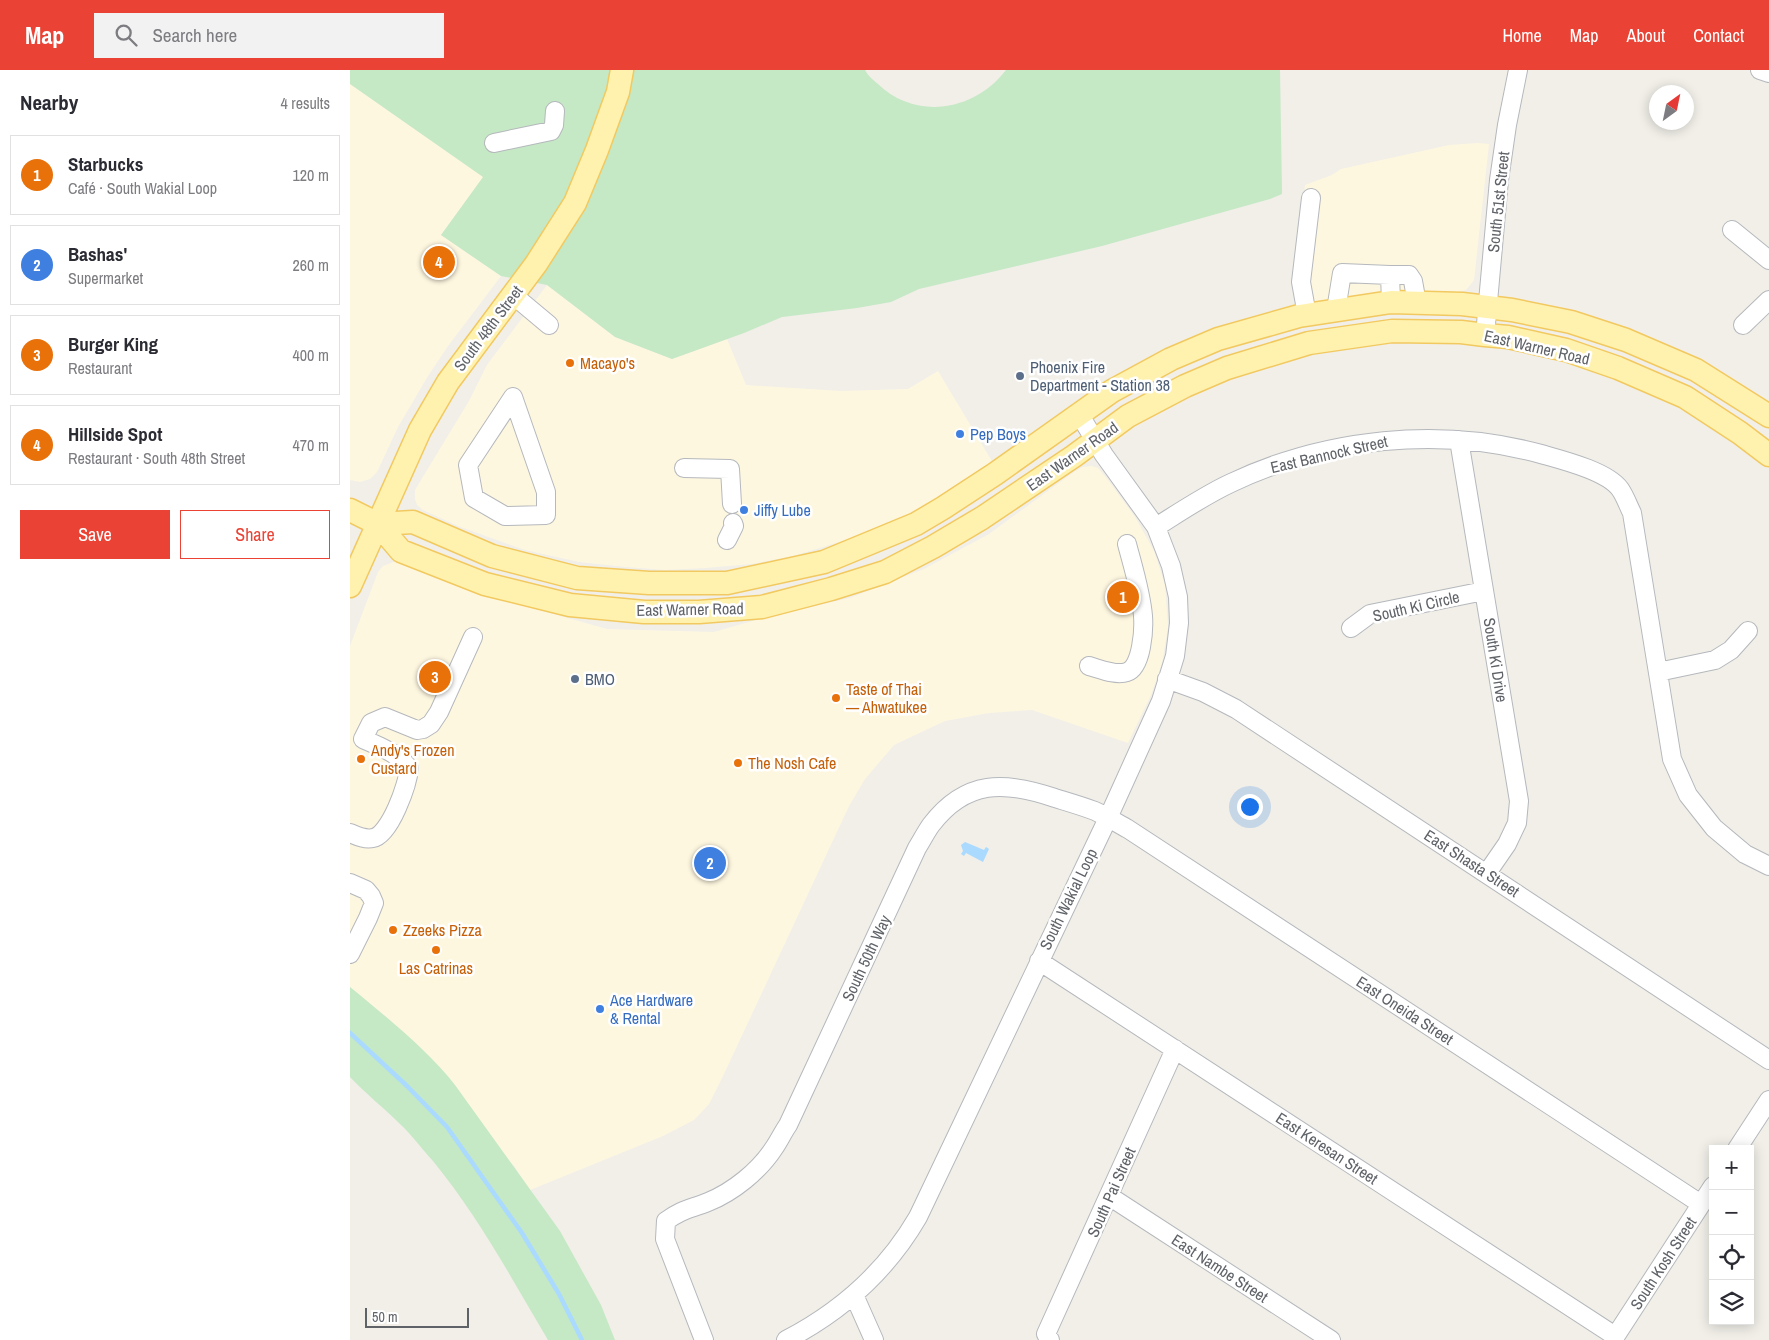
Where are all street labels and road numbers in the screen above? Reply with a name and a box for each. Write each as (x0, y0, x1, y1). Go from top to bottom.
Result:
street label: South 51st Street (1482, 150, 1514, 254)
street label: South 48th Street (448, 280, 528, 375)
street label: East Warner Road (1482, 324, 1592, 370)
street label: East Warner Road (1022, 416, 1122, 496)
street label: East Bannock Street (1268, 430, 1390, 478)
street label: South Ki Circle (1371, 585, 1461, 627)
street label: East Warner Road (636, 597, 744, 621)
street label: South Ki Drive (1478, 616, 1514, 704)
street label: East Shasta Street (1420, 824, 1524, 902)
street label: South Wakial Loop (1034, 845, 1102, 953)
street label: South 50th Way (836, 911, 896, 1005)
street label: East Oneida Street (1352, 970, 1458, 1050)
street label: East Keresan Street (1272, 1107, 1383, 1189)
street label: South Pai Street (1081, 1143, 1141, 1240)
street label: South Kosh Street (1625, 1212, 1701, 1314)
street label: East Nambe Street (1168, 1229, 1273, 1308)

